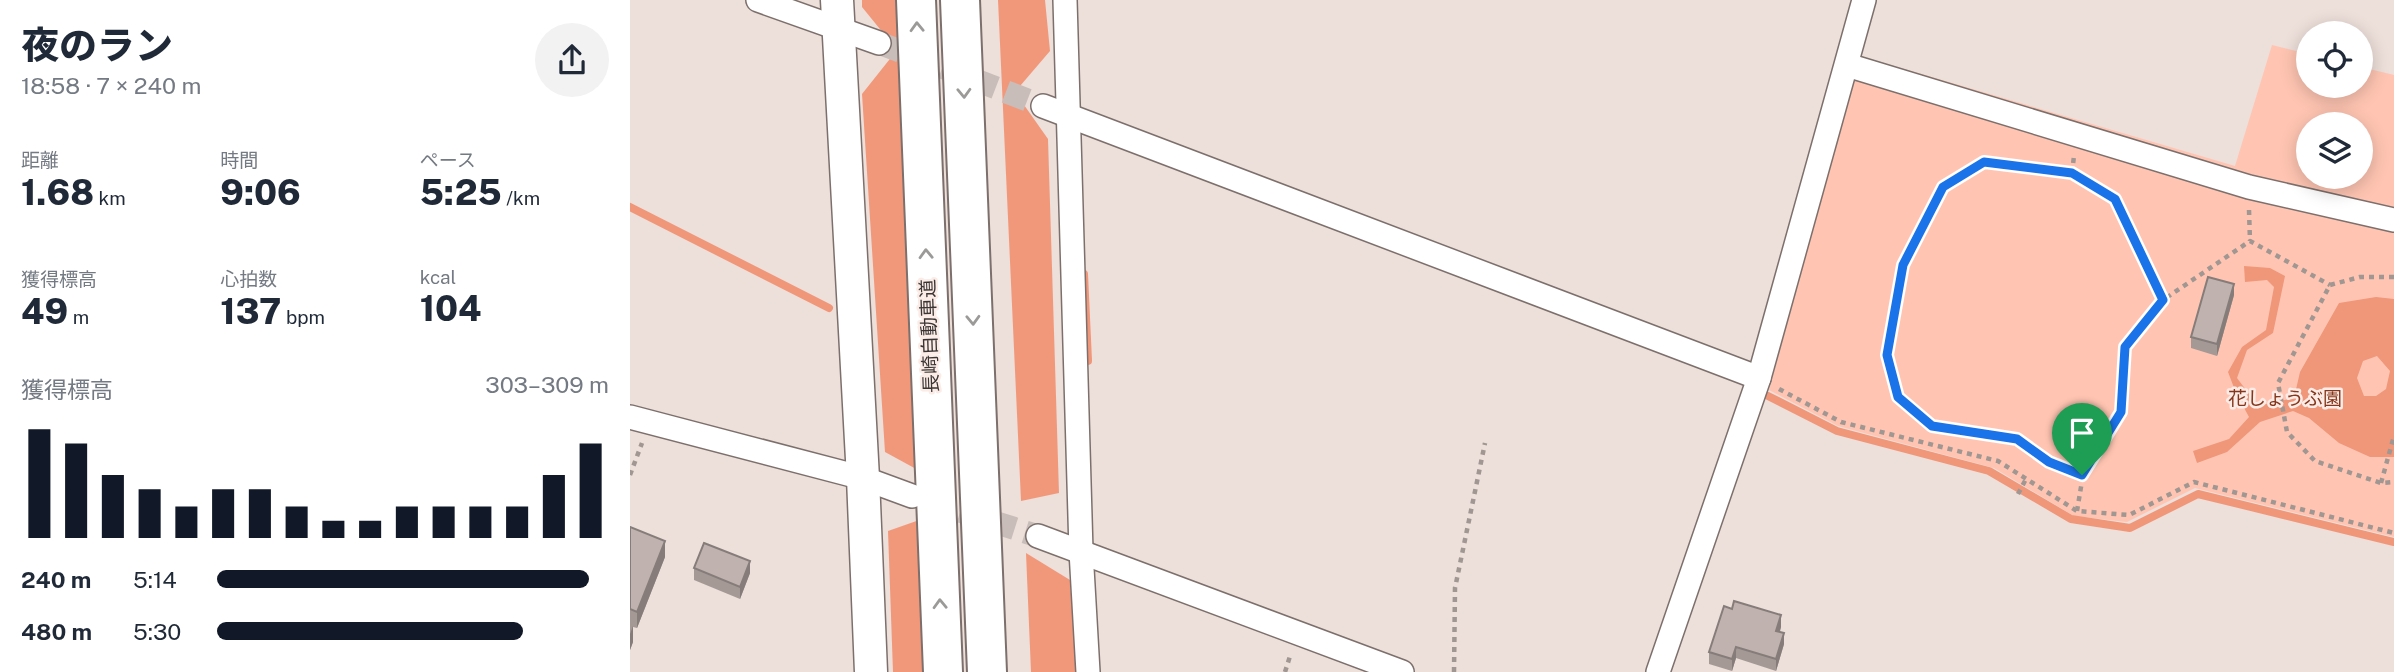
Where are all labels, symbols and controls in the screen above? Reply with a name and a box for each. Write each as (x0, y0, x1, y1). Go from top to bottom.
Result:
one-way arrow (909, 21, 924, 32)
map controls (2296, 21, 2373, 189)
button: locate (2296, 21, 2373, 98)
text: 夜のラン (21, 23, 173, 68)
button: share (535, 23, 609, 97)
text: 18:58 · 7 × 240 m (21, 72, 202, 99)
one-way arrow (957, 87, 972, 98)
button: layers (2296, 112, 2373, 189)
text: 距離 (21, 149, 59, 171)
text: 時間 (220, 149, 258, 171)
text: ペース (420, 149, 476, 171)
text: 1.68 (21, 172, 94, 213)
text: 9:06 (220, 172, 301, 213)
text: 5:25 (420, 172, 502, 213)
text: km (94, 187, 126, 209)
text: /km (502, 187, 540, 209)
one-way arrow (918, 248, 933, 259)
text: kcal (420, 266, 456, 288)
text: 獲得標高 (21, 268, 97, 290)
text: 心拍数 (220, 268, 277, 290)
street label: 長崎自動車道 (916, 279, 942, 393)
text: 104 (420, 288, 481, 329)
text: 49 (21, 291, 68, 332)
text: 137 (220, 291, 281, 332)
text: m (68, 306, 89, 328)
text: bpm (281, 306, 325, 328)
one-way arrow (966, 315, 981, 326)
text: 303–309 m (485, 371, 609, 398)
text: 獲得標高 (21, 376, 113, 403)
park label: 花しょうぶ園 (2228, 387, 2342, 409)
pin (2052, 403, 2112, 475)
icon: arrive (2063, 414, 2101, 452)
text: 240 m (21, 566, 91, 593)
text: 5:14 (133, 566, 177, 593)
one-way arrow (932, 598, 947, 609)
text: 480 m (21, 618, 92, 645)
text: 5:30 (133, 618, 181, 645)

